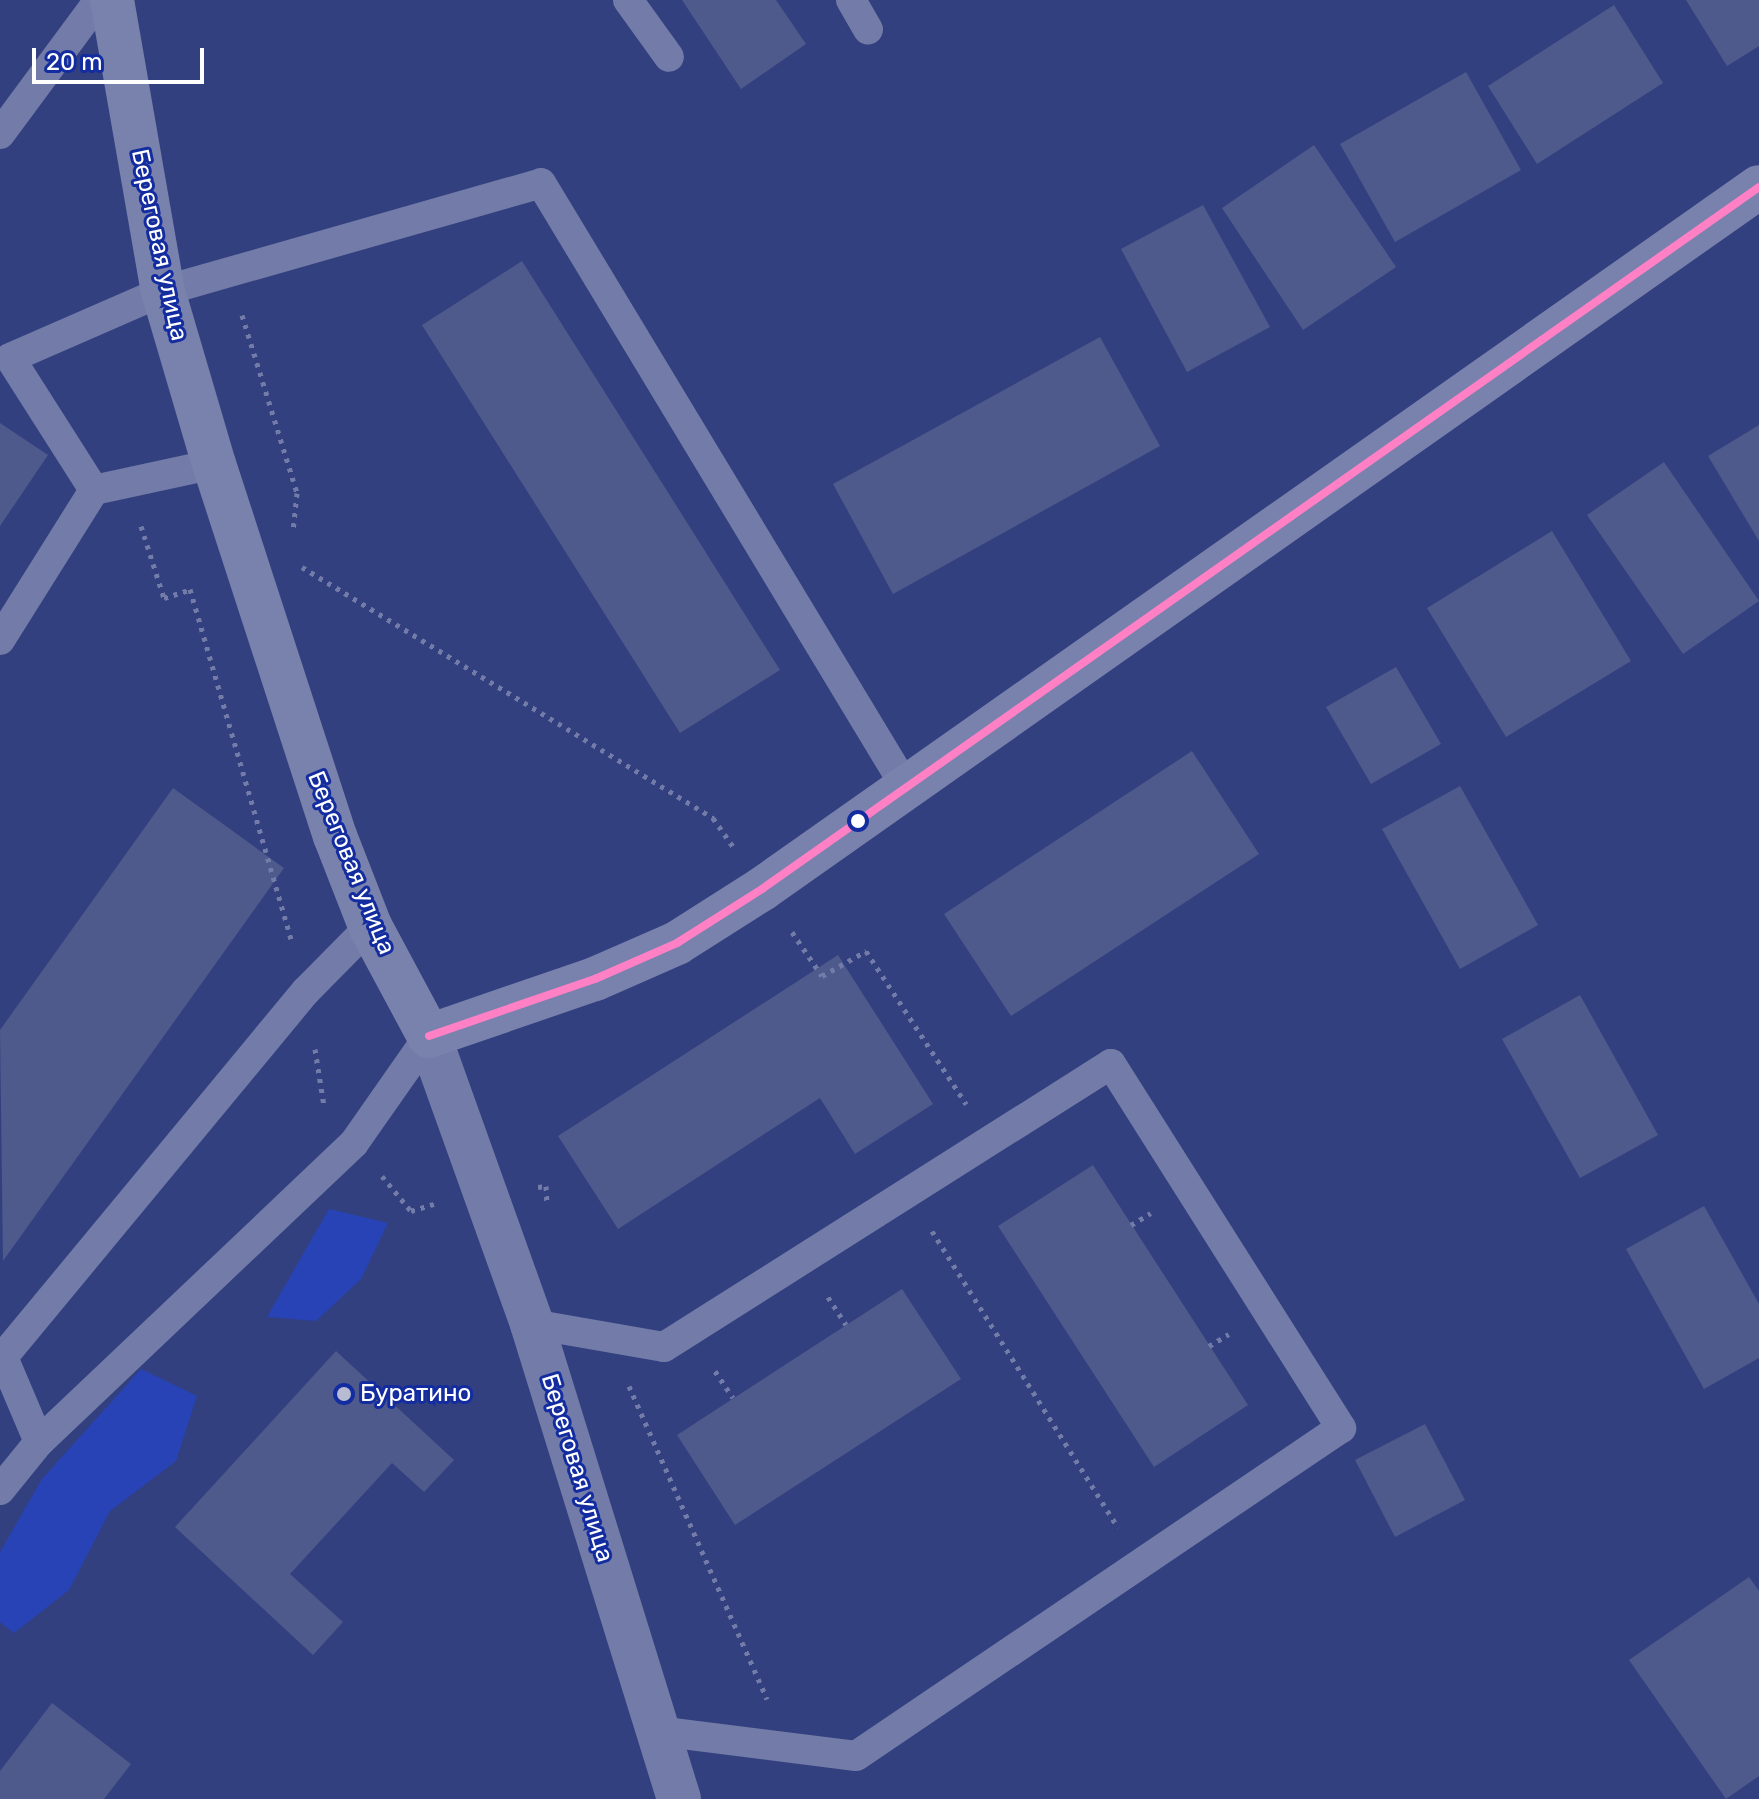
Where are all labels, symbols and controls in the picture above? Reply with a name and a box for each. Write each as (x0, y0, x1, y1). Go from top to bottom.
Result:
scale bar (36, 32, 208, 82)
text: 20 m (46, 48, 103, 76)
street label: Береговая улица (125, 147, 193, 343)
street label: Береговая улица (301, 767, 401, 959)
unlabelled marker (850, 813, 866, 829)
street label: Береговая улица (535, 1371, 619, 1565)
place label: Буратино (360, 1380, 471, 1408)
marker: Буратино (335, 1385, 353, 1403)

